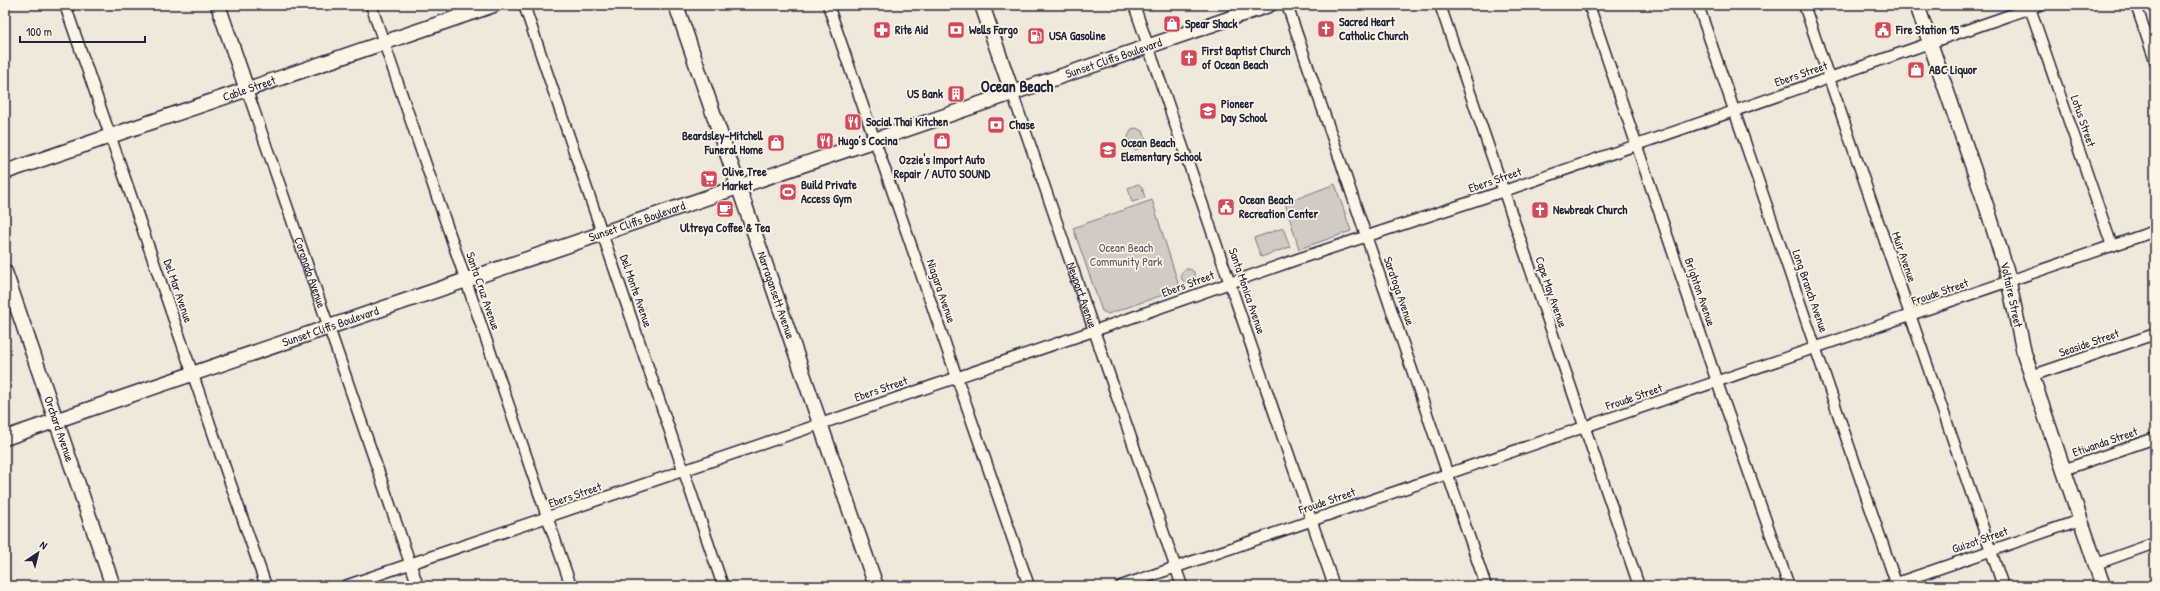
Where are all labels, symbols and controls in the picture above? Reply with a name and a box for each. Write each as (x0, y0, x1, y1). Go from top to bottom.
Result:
place label: Sacred Heart Catholic Church (1339, 13, 1409, 44)
shop icon: Spear Shack (1162, 14, 1182, 34)
place label: Spear Shack (1185, 15, 1237, 33)
scale bar (20, 18, 145, 44)
church icon: Sacred Heart Catholic Church (1316, 19, 1336, 39)
pharmacy icon: Rite Aid (872, 20, 892, 40)
bank icon: Wells Fargo (946, 20, 966, 40)
public building icon: Fire Station 15 (1873, 20, 1893, 40)
place label: Rite Aid (895, 21, 928, 38)
place label: Wells Fargo (969, 21, 1018, 39)
place label: Fire Station 15 (1895, 21, 1960, 38)
text: 100 m (26, 23, 52, 40)
fuel station icon: USA Gasoline (1026, 26, 1046, 46)
place label: USA Gasoline (1049, 27, 1106, 44)
street label: Sunset Cliffs Boulevard (1063, 33, 1164, 82)
place label: First Baptist Church of Ocean Beach (1201, 42, 1291, 73)
church icon: First Baptist Church of Ocean Beach (1179, 48, 1199, 68)
street label: Ebers Street (1772, 56, 1830, 91)
shop icon: ABC Liquor (1906, 60, 1926, 80)
place label: ABC Liquor (1929, 61, 1978, 79)
street label: Cable Street (220, 71, 279, 105)
district label: Ocean Beach (981, 75, 1053, 97)
building icon: US Bank (946, 84, 966, 104)
place label: US Bank (907, 85, 943, 102)
street label: Lotus Street (2067, 93, 2101, 150)
place label: Pioneer Day School (1221, 95, 1268, 127)
school or university icon: Pioneer Day School (1198, 101, 1218, 121)
restaurant icon: Social Thai Kitchen (843, 112, 863, 132)
place label: Social Thai Kitchen (866, 113, 949, 130)
bank icon: Chase (986, 115, 1006, 135)
place label: Chase (1009, 116, 1035, 133)
place label: Beardsley-Mitchell Funeral Home (682, 127, 764, 158)
restaurant icon: Hugo’s Cocina (815, 131, 835, 151)
shop icon: Ozzie's Import Auto Repair / AUTO SOUND (932, 131, 952, 151)
place label: Hugo’s Cocina (838, 132, 898, 150)
shop icon: Beardsley-Mitchell Funeral Home (766, 133, 786, 153)
place label: Ocean Beach Elementary School (1121, 134, 1203, 166)
school or university icon: Ocean Beach Elementary School (1098, 140, 1118, 160)
place label: Ozzie's Import Auto Repair / AUTO SOUND (894, 151, 990, 183)
street label: Ebers Street (1466, 162, 1524, 197)
place label: Olive Tree Market (722, 163, 767, 194)
supermarket icon: Olive Tree Market (699, 169, 719, 189)
place label: Build Private Access Gym (801, 176, 857, 208)
sports icon: Build Private Access Gym (778, 182, 798, 202)
place label: Ocean Beach Recreation Center (1239, 191, 1318, 222)
street label: Sunset Cliffs Boulevard (586, 197, 688, 245)
public building icon: Ocean Beach Recreation Center (1216, 197, 1236, 217)
cafe icon: Ultreya Coffee & Tea (715, 199, 735, 219)
church icon: Newbreak Church (1530, 200, 1550, 220)
place label: Newbreak Church (1553, 201, 1628, 218)
place label: Ultreya Coffee & Tea (680, 219, 770, 237)
street label: Muir Avenue (1888, 229, 1921, 285)
street label: Coronado Avenue (290, 235, 331, 310)
park label: Ocean Beach Community Park (1090, 239, 1162, 270)
street label: Santa Monica Avenue (1225, 246, 1270, 336)
street label: Long Branch Avenue (1788, 247, 1833, 335)
street label: Narragansett Avenue (753, 249, 799, 341)
street label: Santa Cruz Avenue (462, 250, 505, 332)
street label: Del Monte Avenue (616, 252, 657, 330)
street label: Saratoga Avenue (1380, 254, 1419, 328)
street label: Cape May Avenue (1531, 254, 1572, 330)
street label: Brighton Avenue (1681, 255, 1720, 329)
street label: Del Mar Avenue (160, 257, 197, 325)
street label: Niagara Avenue (923, 257, 960, 325)
street label: Newport Avenue (1063, 260, 1102, 331)
street label: Voltaire Street (1996, 260, 2027, 330)
street label: Ebers Street (1159, 266, 1217, 301)
street label: Froude Street (1908, 274, 1971, 309)
street label: Sunset Cliffs Boulevard (280, 302, 381, 350)
street label: Seaside Street (2057, 324, 2122, 361)
street label: Ebers Street (852, 371, 910, 406)
street label: Froude Street (1602, 379, 1665, 414)
street label: Orchard Avenue (40, 394, 79, 464)
street label: Etiwanda Street (2070, 422, 2141, 461)
street label: Ebers Street (546, 477, 604, 512)
street label: Froude Street (1295, 483, 1358, 518)
street label: Guizot Street (1950, 522, 2011, 557)
north arrow (18, 533, 58, 573)
text: N (37, 537, 50, 552)

